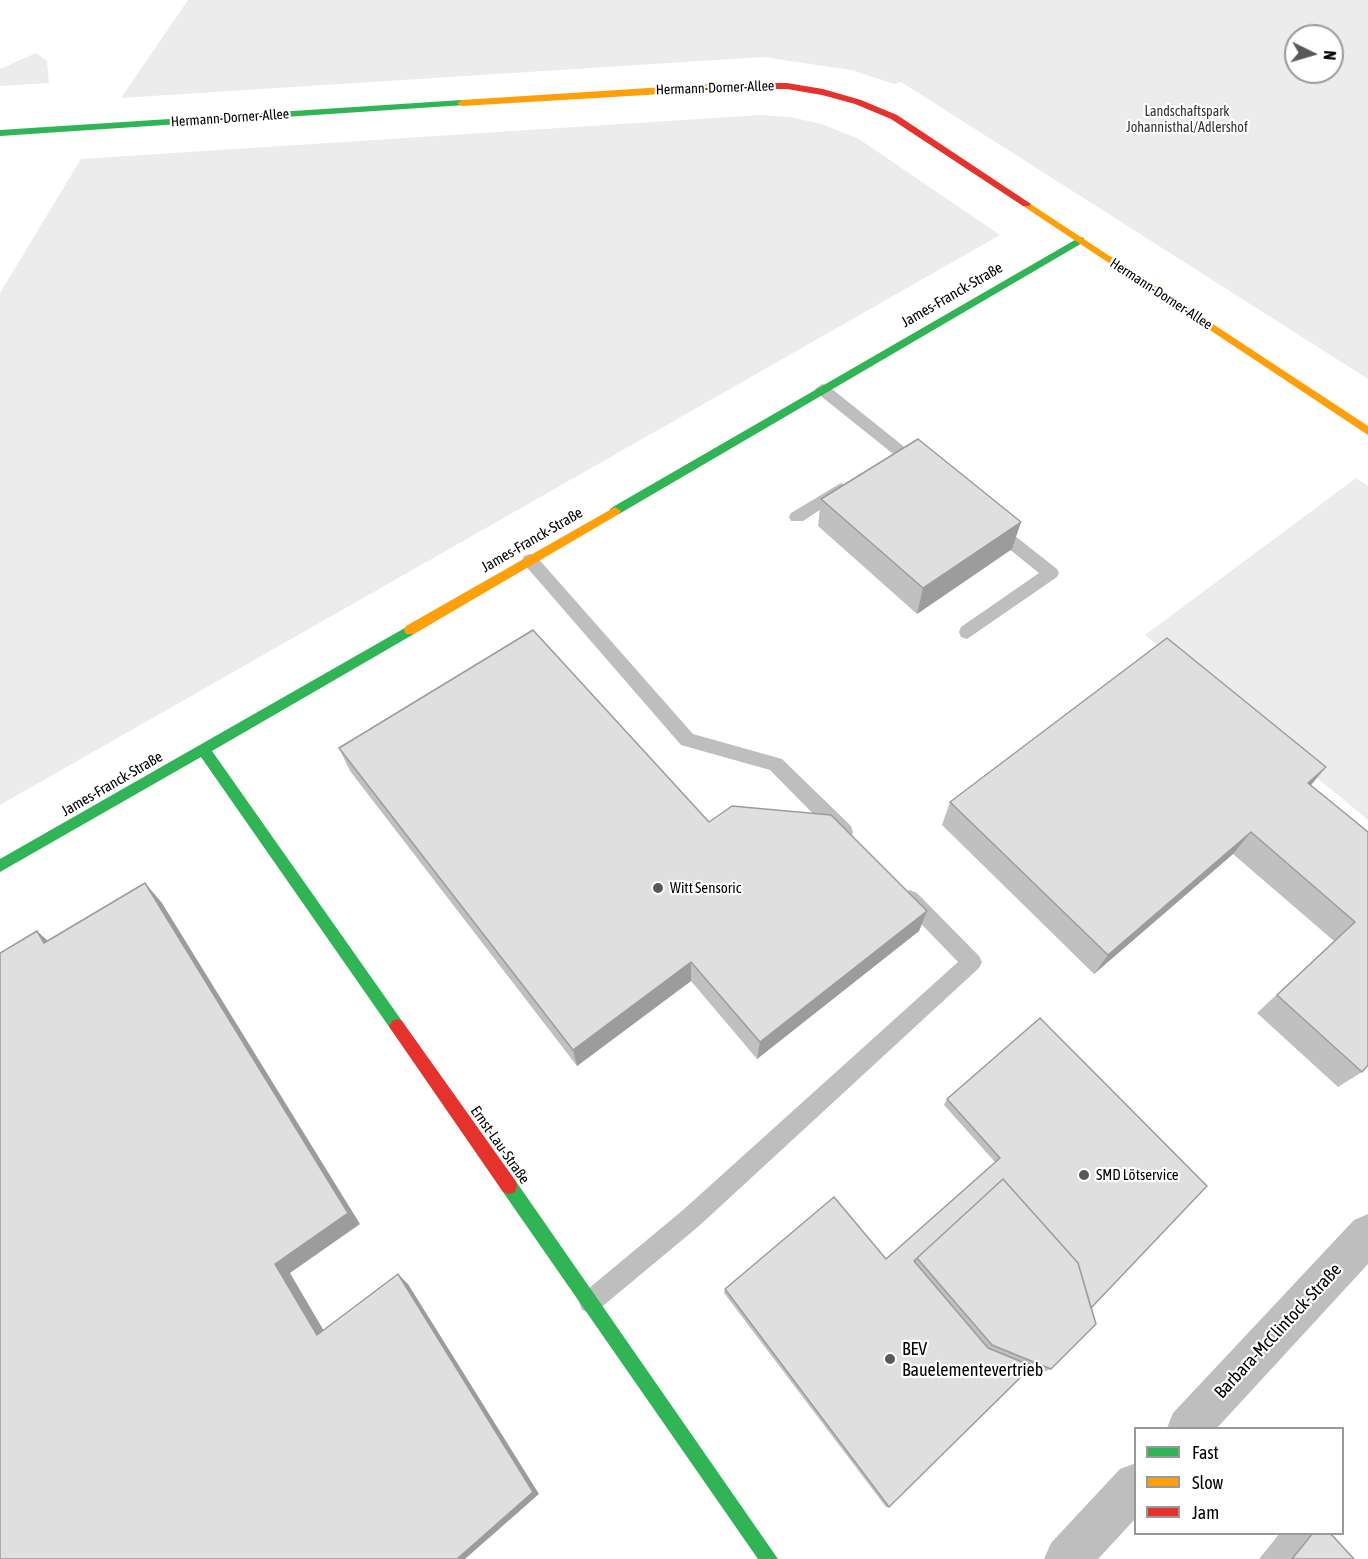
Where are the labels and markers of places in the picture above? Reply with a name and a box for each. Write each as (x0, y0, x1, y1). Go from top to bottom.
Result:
place label: Witt Sensoric (670, 879, 741, 897)
marker: Witt Sensoric (651, 881, 665, 895)
place label: SMD Lötservice (1096, 1166, 1178, 1184)
marker: SMD Lötservice (1077, 1168, 1091, 1182)
place label: BEV Bauelementevertrieb (902, 1338, 1043, 1380)
marker: BEV Bauelementevertrieb (883, 1352, 897, 1366)

